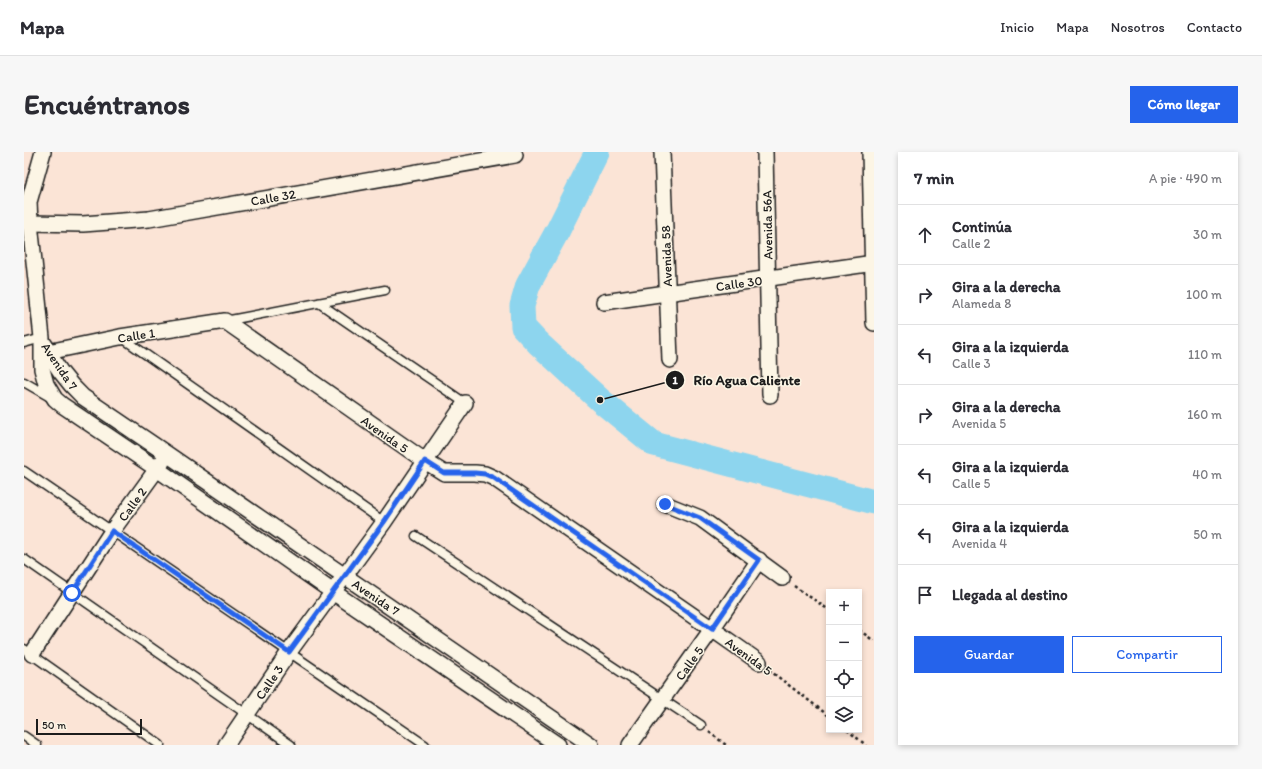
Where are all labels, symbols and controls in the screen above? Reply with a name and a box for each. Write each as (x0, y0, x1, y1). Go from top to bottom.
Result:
text: Mapa (20, 16, 64, 39)
text: Inicio (1000, 19, 1034, 36)
text: Mapa (1056, 19, 1089, 36)
text: Nosotros (1111, 19, 1165, 36)
text: Contacto (1187, 19, 1242, 36)
button: Cómo llegar (1130, 86, 1238, 123)
text: Encuéntranos (24, 87, 190, 121)
text: 7 min (914, 168, 954, 188)
text: A pie · 490 m (1149, 171, 1222, 186)
street label: Calle 32 (249, 186, 297, 209)
street label: Avenida 56A (759, 190, 776, 260)
text: Continúa (952, 218, 1012, 236)
icon: ahead (914, 224, 936, 246)
street label: Avenida 58 (658, 225, 675, 287)
text: 30 m (1193, 227, 1222, 242)
text: Calle 2 (952, 236, 990, 251)
street label: Calle 30 (715, 273, 763, 294)
text: Gira a la derecha (952, 278, 1061, 296)
icon: right (914, 284, 936, 306)
text: 100 m (1186, 287, 1222, 302)
text: Alameda 8 (952, 296, 1011, 311)
street label: Calle 1 (116, 325, 156, 346)
text: Gira a la izquierda (952, 338, 1069, 356)
street label: Avenida 7 (38, 340, 81, 393)
icon: left (914, 344, 936, 366)
text: 110 m (1188, 347, 1222, 362)
text: Calle 3 (952, 356, 991, 371)
callout: Río Agua Caliente (665, 367, 808, 393)
text: Río Agua Caliente (693, 372, 801, 389)
text: 1 (672, 373, 678, 387)
text: Gira a la derecha (952, 398, 1061, 416)
icon: right (914, 404, 936, 426)
text: 160 m (1187, 407, 1222, 422)
street label: Avenida 5 (358, 413, 411, 456)
text: Avenida 5 (952, 416, 1006, 431)
text: Gira a la izquierda (952, 458, 1069, 476)
icon: left (914, 464, 936, 486)
text: 40 m (1192, 467, 1222, 482)
text: Calle 5 (952, 476, 990, 491)
street label: Calle 2 (115, 484, 150, 524)
route end (656, 495, 674, 513)
text: Gira a la izquierda (952, 518, 1069, 536)
icon: left (914, 524, 936, 546)
text: 50 m (1193, 527, 1222, 542)
text: Avenida 4 (952, 536, 1007, 551)
street label: Avenida 7 (349, 576, 403, 619)
route start (63, 584, 81, 602)
icon: arrive (914, 584, 936, 606)
text: Llegada al destino (952, 586, 1068, 604)
map controls (826, 589, 862, 733)
button: + (826, 589, 862, 625)
button: − (826, 625, 862, 661)
street label: Avenida 5 (722, 634, 775, 678)
button: Guardar (914, 636, 1064, 673)
button: Compartir (1072, 636, 1222, 673)
street label: Calle 5 (672, 643, 707, 683)
button: locate (826, 661, 862, 697)
street label: Calle 3 (252, 662, 286, 703)
button: layers (826, 697, 862, 733)
scale bar (36, 717, 142, 736)
text: 50 m (42, 719, 66, 732)

